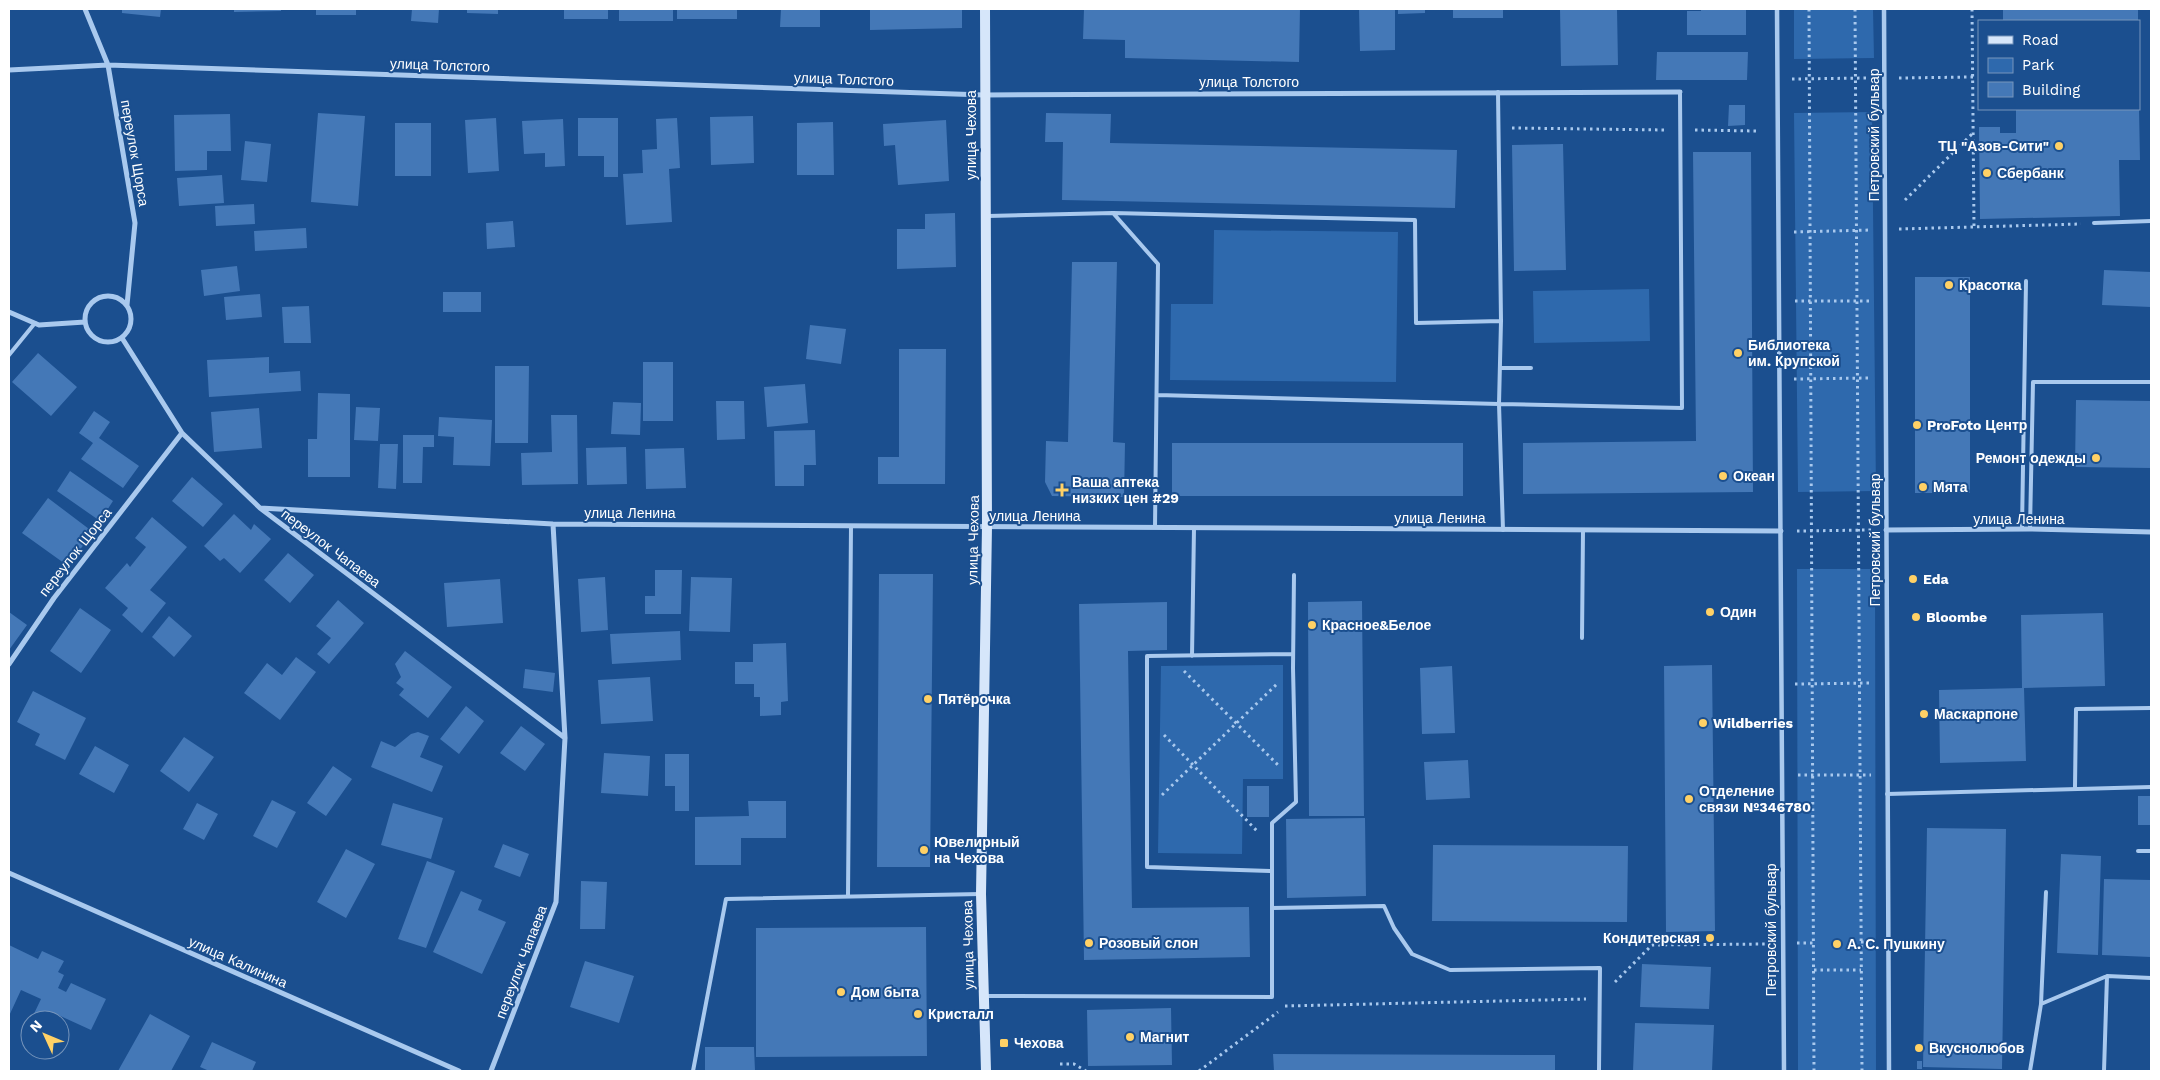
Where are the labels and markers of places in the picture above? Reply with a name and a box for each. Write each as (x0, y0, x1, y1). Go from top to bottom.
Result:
place label: ТЦ "Азов-Сити" (1938, 138, 2049, 154)
marker: ТЦ "Азов-Сити" (2053, 140, 2065, 152)
place label: Сбербанк (1997, 165, 2065, 181)
marker: Сбербанк (1981, 167, 1993, 179)
place label: Красотка (1959, 277, 2022, 293)
marker: Красотка (1943, 279, 1955, 291)
place label: Библиотека им. Крупской (1748, 337, 1840, 369)
marker: Библиотека им. Крупской (1732, 347, 1744, 359)
place label: ProFoto Центр (1927, 417, 2027, 433)
marker: ProFoto Центр (1911, 419, 1923, 431)
place label: Ремонт одежды (1976, 450, 2086, 466)
marker: Ремонт одежды (2090, 452, 2102, 464)
place label: Океан (1733, 468, 1775, 484)
marker: Океан (1717, 470, 1729, 482)
place label: Ваша аптека низких цен #29 (1072, 474, 1179, 506)
place label: Мята (1933, 479, 1968, 495)
marker: Мята (1917, 481, 1929, 493)
marker: Ваша аптека низких цен #29 (1056, 484, 1068, 496)
place label: Eda (1923, 571, 1950, 587)
marker: Eda (1907, 573, 1919, 585)
place label: Один (1720, 604, 1757, 620)
marker: Один (1704, 606, 1716, 618)
place label: Bloombe (1926, 609, 1987, 625)
marker: Bloombe (1910, 611, 1922, 623)
place label: Красное&Белое (1322, 617, 1432, 633)
marker: Красное&Белое (1306, 619, 1318, 631)
place label: Пятёрочка (938, 691, 1011, 707)
marker: Пятёрочка (922, 693, 934, 705)
place label: Маскарпоне (1934, 706, 2018, 722)
marker: Маскарпоне (1918, 708, 1930, 720)
place label: Wildberries (1713, 715, 1793, 731)
marker: Wildberries (1697, 717, 1709, 729)
place label: Отделение связи №346780 (1699, 783, 1811, 815)
marker: Отделение связи №346780 (1683, 793, 1695, 805)
place label: Ювелирный на Чехова (934, 834, 1020, 866)
marker: Ювелирный на Чехова (918, 844, 930, 856)
place label: Кондитерская (1603, 930, 1700, 946)
marker: Кондитерская (1704, 932, 1716, 944)
place label: Розовый слон (1099, 935, 1198, 951)
place label: А. С. Пушкину (1847, 936, 1945, 952)
marker: Розовый слон (1083, 937, 1095, 949)
marker: А. С. Пушкину (1831, 938, 1843, 950)
place label: Дом быта (851, 984, 919, 1000)
marker: Дом быта (835, 986, 847, 998)
place label: Кристалл (928, 1006, 994, 1022)
marker: Кристалл (912, 1008, 924, 1020)
place label: Магнит (1140, 1029, 1190, 1045)
marker: Магнит (1124, 1031, 1136, 1043)
place label: Чехова (1014, 1035, 1064, 1051)
marker: Чехова (998, 1037, 1010, 1049)
place label: Вкуснолюбов (1929, 1040, 2025, 1056)
marker: Вкуснолюбов (1913, 1042, 1925, 1054)

